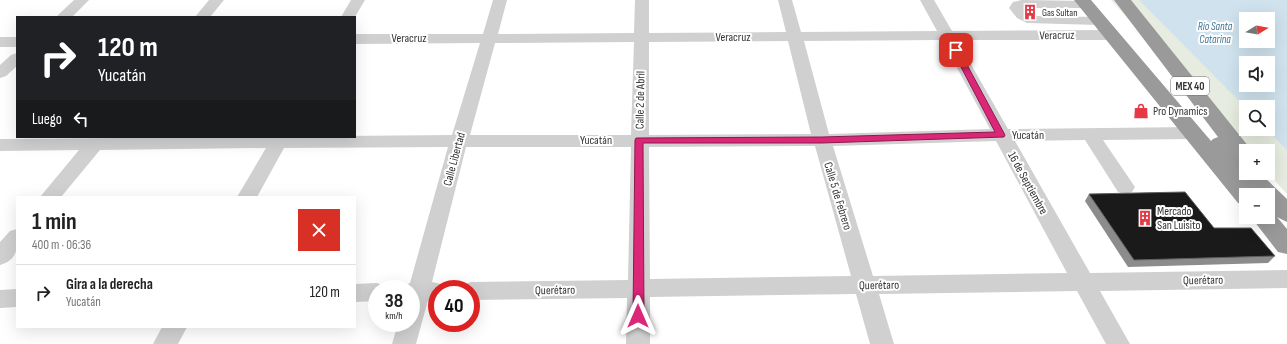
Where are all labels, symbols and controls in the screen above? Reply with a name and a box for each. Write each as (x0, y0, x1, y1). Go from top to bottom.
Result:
building icon: Gas Sultan (1021, 3, 1039, 21)
place label: Gas Sultan (1042, 7, 1077, 19)
north arrow (1239, 12, 1275, 48)
map controls (1239, 12, 1275, 224)
water label: Río Santa Catarina (1198, 20, 1233, 46)
street label: Veracruz (1039, 28, 1075, 43)
street label: Veracruz (715, 30, 751, 45)
text: 120 m (98, 31, 158, 64)
street label: Veracruz (391, 31, 427, 46)
icon: right (32, 32, 84, 84)
pin (939, 33, 973, 67)
icon: arrive (945, 39, 967, 61)
button: sound (1239, 56, 1275, 92)
text: Yucatán (98, 65, 146, 86)
street label: Calle 2 de Abril (632, 71, 649, 129)
road number: MEX 40 (1171, 77, 1209, 95)
button: search (1239, 100, 1275, 136)
shop icon: Pro Dynamics (1132, 102, 1150, 120)
place label: Pro Dynamics (1153, 104, 1208, 119)
icon: left (70, 108, 92, 130)
text: Luego (32, 110, 62, 129)
street label: Yucatán (1012, 128, 1044, 143)
street label: Calle Libertad (440, 131, 469, 188)
street label: Yucatán (580, 133, 612, 148)
button: + (1239, 144, 1275, 180)
street label: 16 de Septiembre (1004, 149, 1051, 217)
street label: Calle 5 de Febrero (820, 160, 855, 232)
button: − (1239, 188, 1275, 224)
place label: Mercado San Luisito (1157, 204, 1201, 233)
text: 1 min (32, 207, 77, 236)
button: close (298, 209, 340, 251)
building icon: Mercado San Luisito (1136, 209, 1154, 227)
text: 400 m · 06:36 (32, 237, 91, 253)
street label: Querétaro (1183, 273, 1223, 288)
text: Gira a la derecha (66, 275, 153, 294)
street label: Querétaro (859, 278, 899, 293)
speed limit sign: 40 (428, 280, 480, 332)
icon: right (32, 282, 54, 304)
text: 120 m (310, 283, 340, 302)
street label: Querétaro (535, 283, 575, 298)
text: 38 (385, 289, 403, 313)
text: Yucatán (66, 294, 101, 310)
position arrow (617, 295, 659, 337)
text: km/h (385, 310, 403, 322)

